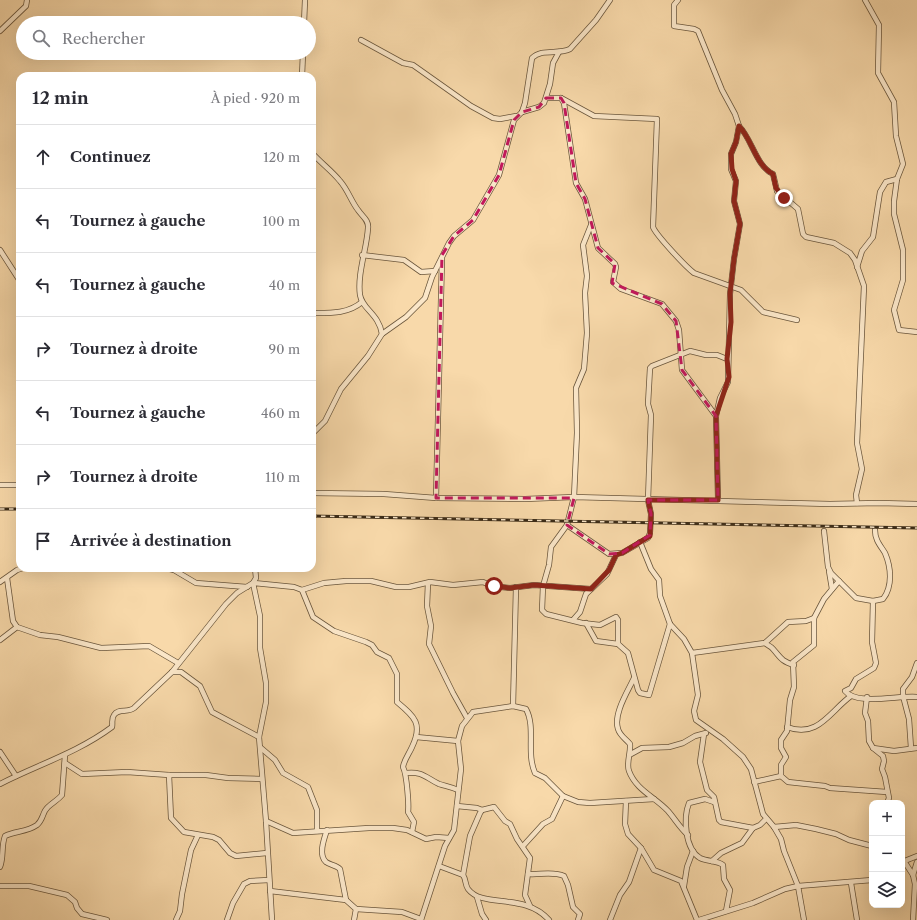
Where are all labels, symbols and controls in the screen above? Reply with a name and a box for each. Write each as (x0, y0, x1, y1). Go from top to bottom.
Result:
search box (16, 16, 316, 60)
icon: search (30, 27, 52, 49)
text: Rechercher (62, 29, 145, 48)
text: 12 min (32, 88, 89, 108)
text: À pied · 920 m (211, 90, 300, 106)
icon: ahead (32, 146, 54, 168)
text: Continuez (70, 147, 151, 166)
text: 120 m (263, 149, 300, 165)
route end (775, 189, 793, 207)
icon: left (32, 210, 54, 232)
text: Tournez à gauche (70, 211, 206, 230)
text: 100 m (262, 213, 300, 229)
icon: left (32, 274, 54, 296)
text: Tournez à gauche (70, 275, 206, 294)
text: 40 m (269, 277, 300, 293)
icon: right (32, 338, 54, 360)
text: Tournez à droite (70, 339, 198, 358)
text: 90 m (269, 341, 300, 357)
icon: left (32, 402, 54, 424)
text: Tournez à gauche (70, 403, 206, 422)
text: 460 m (261, 405, 300, 421)
icon: right (32, 466, 54, 488)
text: Tournez à droite (70, 467, 198, 486)
text: 110 m (265, 469, 300, 485)
icon: arrive (32, 530, 54, 552)
text: Arrivée à destination (70, 531, 232, 550)
route start (485, 577, 503, 595)
map controls (869, 800, 905, 908)
button: + (869, 800, 905, 836)
button: − (869, 836, 905, 872)
button: layers (869, 872, 905, 908)

